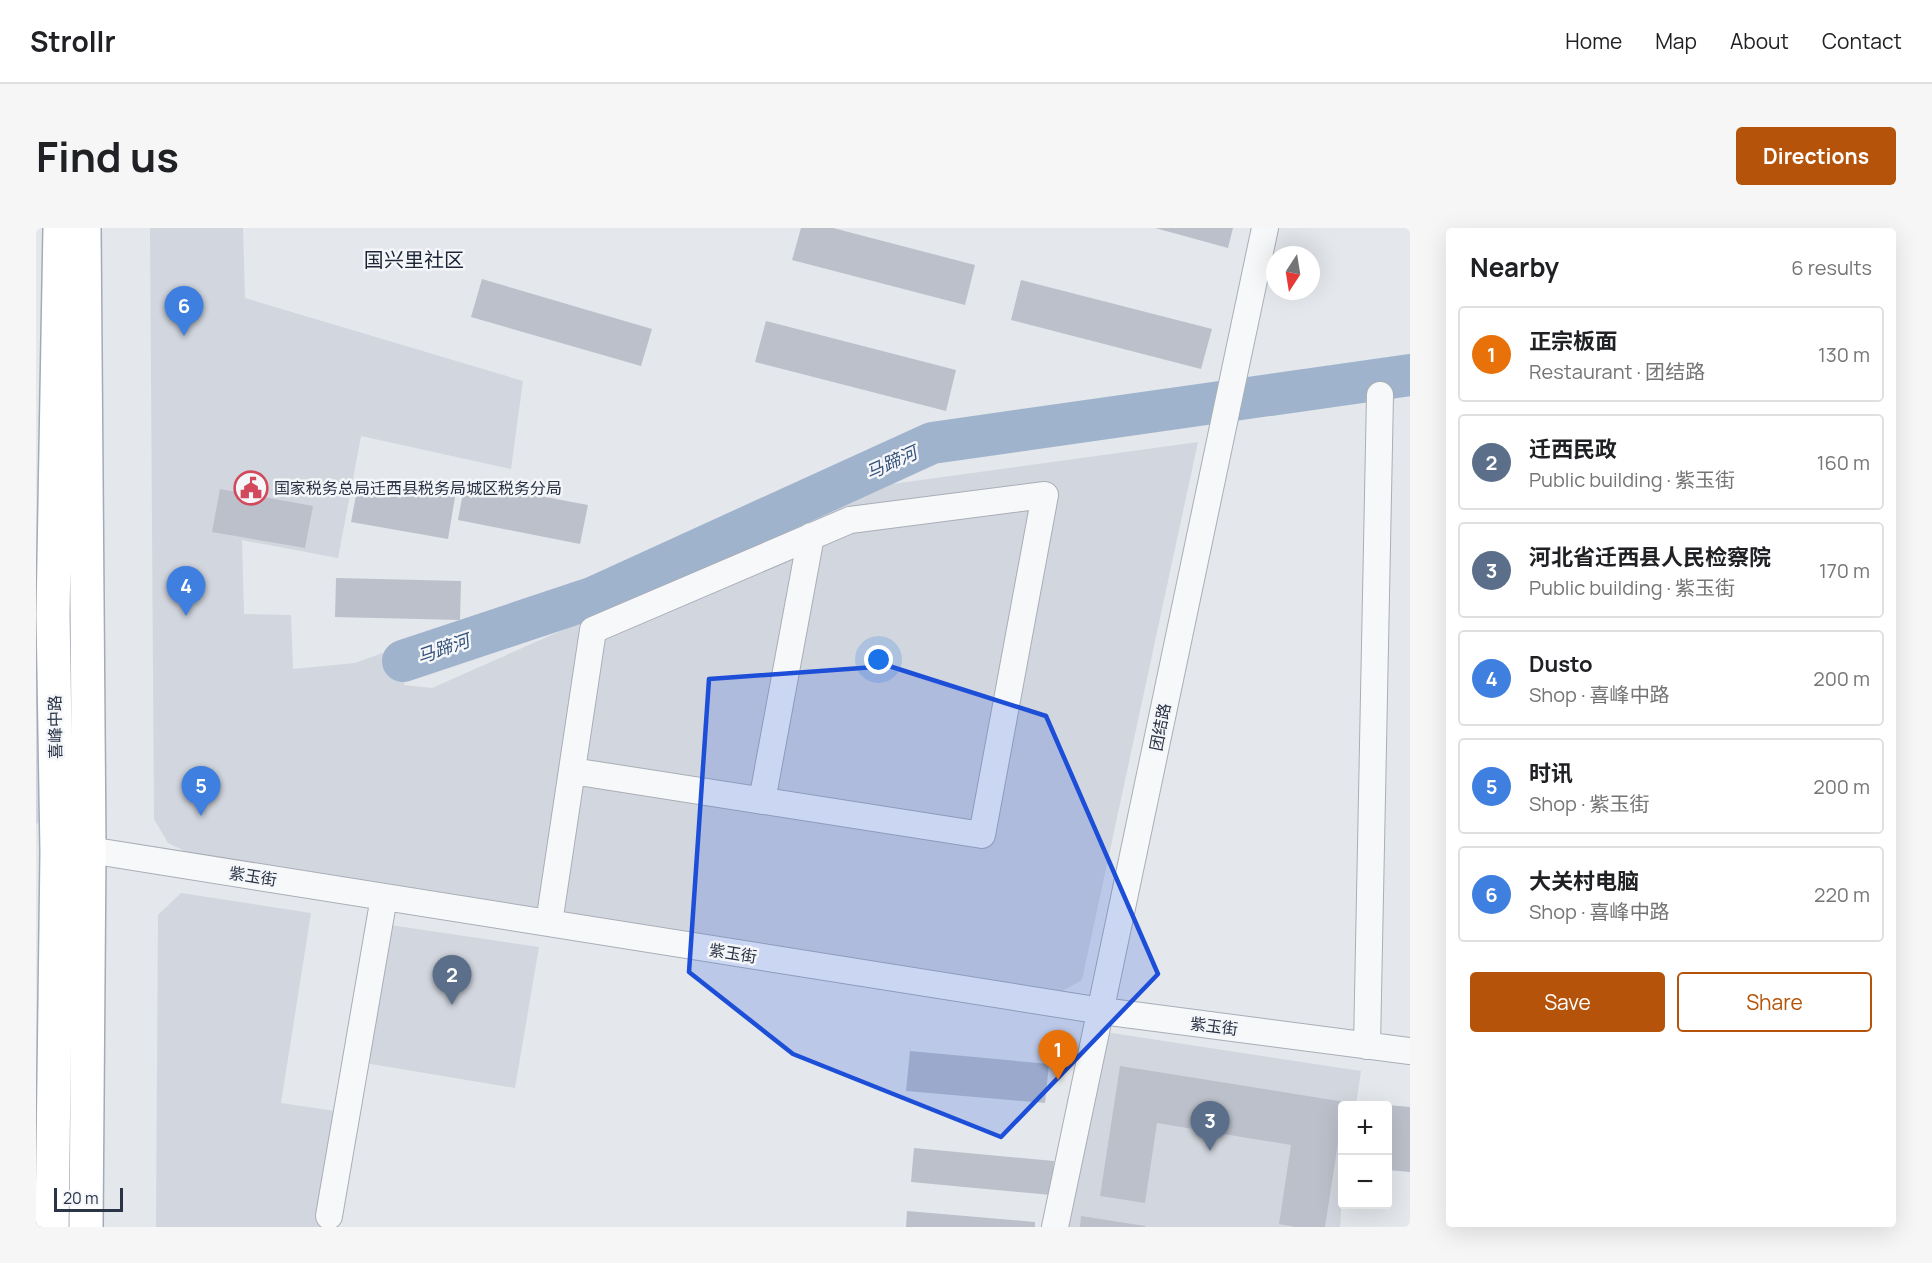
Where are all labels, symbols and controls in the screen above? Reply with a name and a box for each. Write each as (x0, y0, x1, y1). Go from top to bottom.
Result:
text: Strollr (30, 22, 116, 60)
text: Home (1565, 27, 1622, 55)
text: Map (1655, 27, 1697, 55)
text: About (1730, 27, 1789, 55)
text: Contact (1822, 27, 1902, 55)
text: Find us (36, 127, 179, 185)
button: Directions (1736, 127, 1896, 185)
district label: 国兴里社区 (364, 246, 464, 273)
north arrow (1266, 246, 1320, 300)
text: Nearby (1470, 249, 1559, 285)
text: 6 results (1791, 254, 1872, 281)
pin: 6 (164, 286, 204, 336)
text: 正宗板面 (1529, 326, 1617, 356)
text: 1 (1487, 341, 1496, 368)
text: 130 m (1818, 341, 1870, 368)
text: Restaurant · 团结路 (1529, 358, 1705, 385)
text: 迁西民政 (1529, 434, 1617, 464)
water label: 马蹄河 (861, 439, 923, 484)
text: 2 (1486, 449, 1497, 476)
text: 160 m (1817, 449, 1870, 476)
text: Public building · 紫玉街 (1529, 466, 1735, 493)
public building icon: 国家税务总局迁西县税务局城区税务分局 (233, 470, 269, 506)
place label: 国家税务总局迁西县税务局城区税务分局 (274, 477, 562, 499)
text: 河北省迁西县人民检察院 (1529, 542, 1771, 572)
text: 3 (1486, 557, 1497, 584)
text: 170 m (1819, 557, 1870, 584)
pin: 4 (166, 566, 206, 616)
text: Public building · 紫玉街 (1529, 574, 1735, 601)
water label: 马蹄河 (414, 627, 475, 668)
your location (864, 645, 893, 674)
text: Dusto (1529, 649, 1593, 679)
text: 4 (1485, 665, 1498, 692)
text: 200 m (1813, 665, 1870, 692)
text: Shop · 喜峰中路 (1529, 681, 1669, 708)
street label: 喜峰中路 (43, 695, 67, 759)
street label: 团结路 (1145, 701, 1175, 753)
text: 时讯 (1529, 758, 1573, 788)
pin: 5 (182, 766, 220, 816)
text: 5 (1486, 773, 1497, 800)
text: 200 m (1813, 773, 1870, 800)
text: Shop · 紫玉街 (1529, 790, 1649, 817)
street label: 紫玉街 (228, 861, 278, 891)
text: 大关村电脑 (1529, 866, 1639, 896)
text: 6 (1485, 881, 1498, 908)
text: 220 m (1814, 881, 1870, 908)
text: Shop · 喜峰中路 (1529, 898, 1669, 925)
street label: 紫玉街 (708, 938, 758, 968)
pin: 2 (432, 956, 472, 1005)
button: Save (1470, 972, 1665, 1032)
button: Share (1677, 972, 1872, 1032)
street label: 紫玉街 (1189, 1012, 1239, 1040)
pin: 1 (1038, 1030, 1078, 1080)
map controls (1338, 1101, 1392, 1209)
button: + (1338, 1101, 1392, 1155)
pin: 3 (1190, 1102, 1230, 1151)
button: − (1338, 1155, 1392, 1209)
scale bar (54, 1185, 123, 1212)
text: 20 m (63, 1187, 99, 1209)

